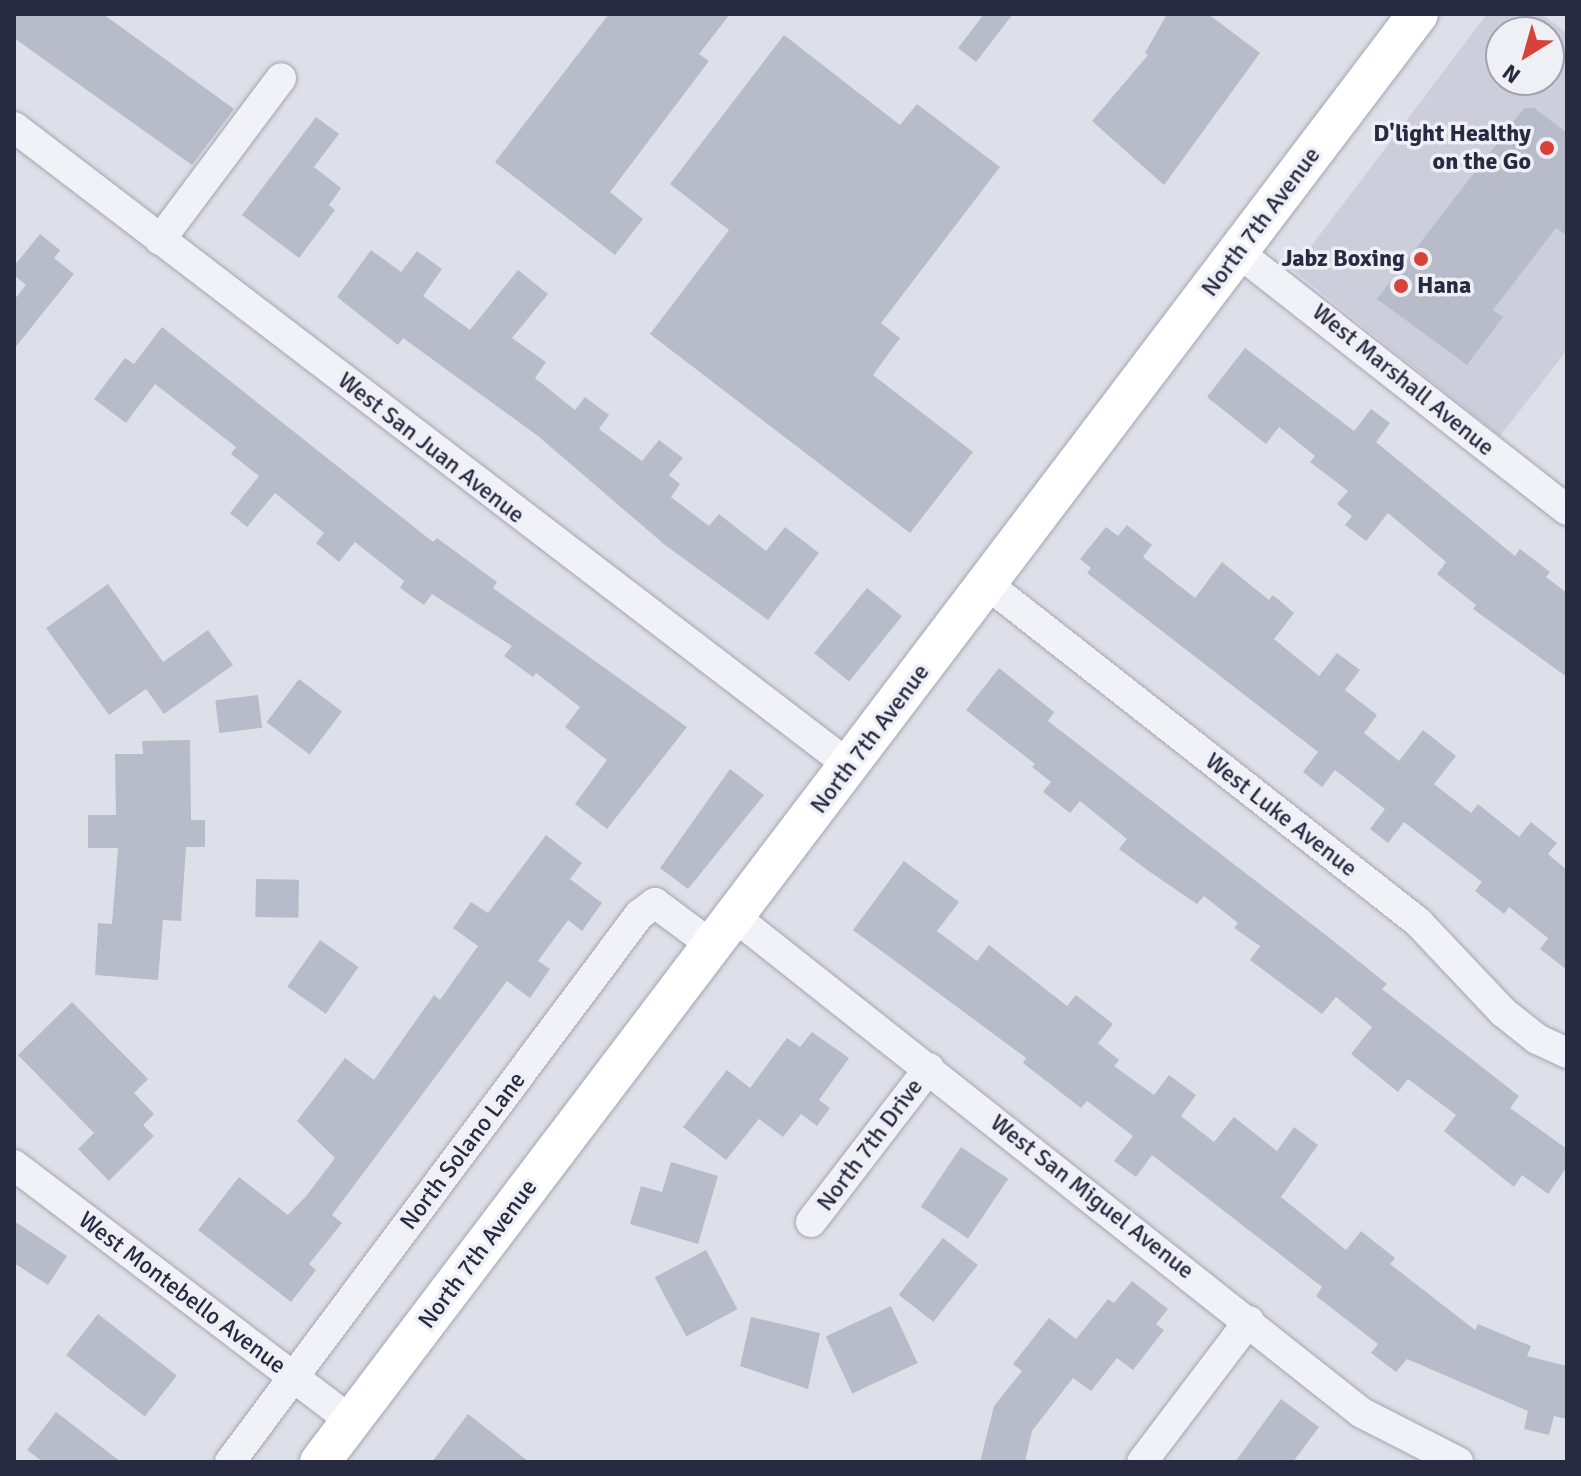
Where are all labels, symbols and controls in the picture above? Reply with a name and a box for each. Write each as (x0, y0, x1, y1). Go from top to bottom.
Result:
north arrow (1485, 16, 1565, 96)
text: N (1497, 59, 1526, 89)
place label: D'light Healthy on the Go (1373, 120, 1531, 176)
marker: D'light Healthy on the Go (1538, 139, 1556, 157)
street label: North 7th Avenue (1195, 142, 1327, 302)
place label: Jabz Boxing (1281, 245, 1405, 273)
marker: Jabz Boxing (1412, 250, 1430, 268)
place label: Hana (1417, 272, 1471, 300)
marker: Hana (1392, 277, 1410, 295)
street label: West Marshall Avenue (1306, 298, 1500, 462)
street label: West San Juan Avenue (332, 366, 530, 530)
street label: North 7th Avenue (804, 659, 936, 819)
street label: West Luke Avenue (1199, 747, 1363, 883)
street label: North Solano Lane (394, 1066, 532, 1236)
street label: North 7th Drive (811, 1073, 929, 1217)
street label: West San Miguel Avenue (984, 1109, 1200, 1285)
street label: North 7th Avenue (412, 1174, 544, 1334)
street label: West Montebello Avenue (73, 1206, 291, 1380)

